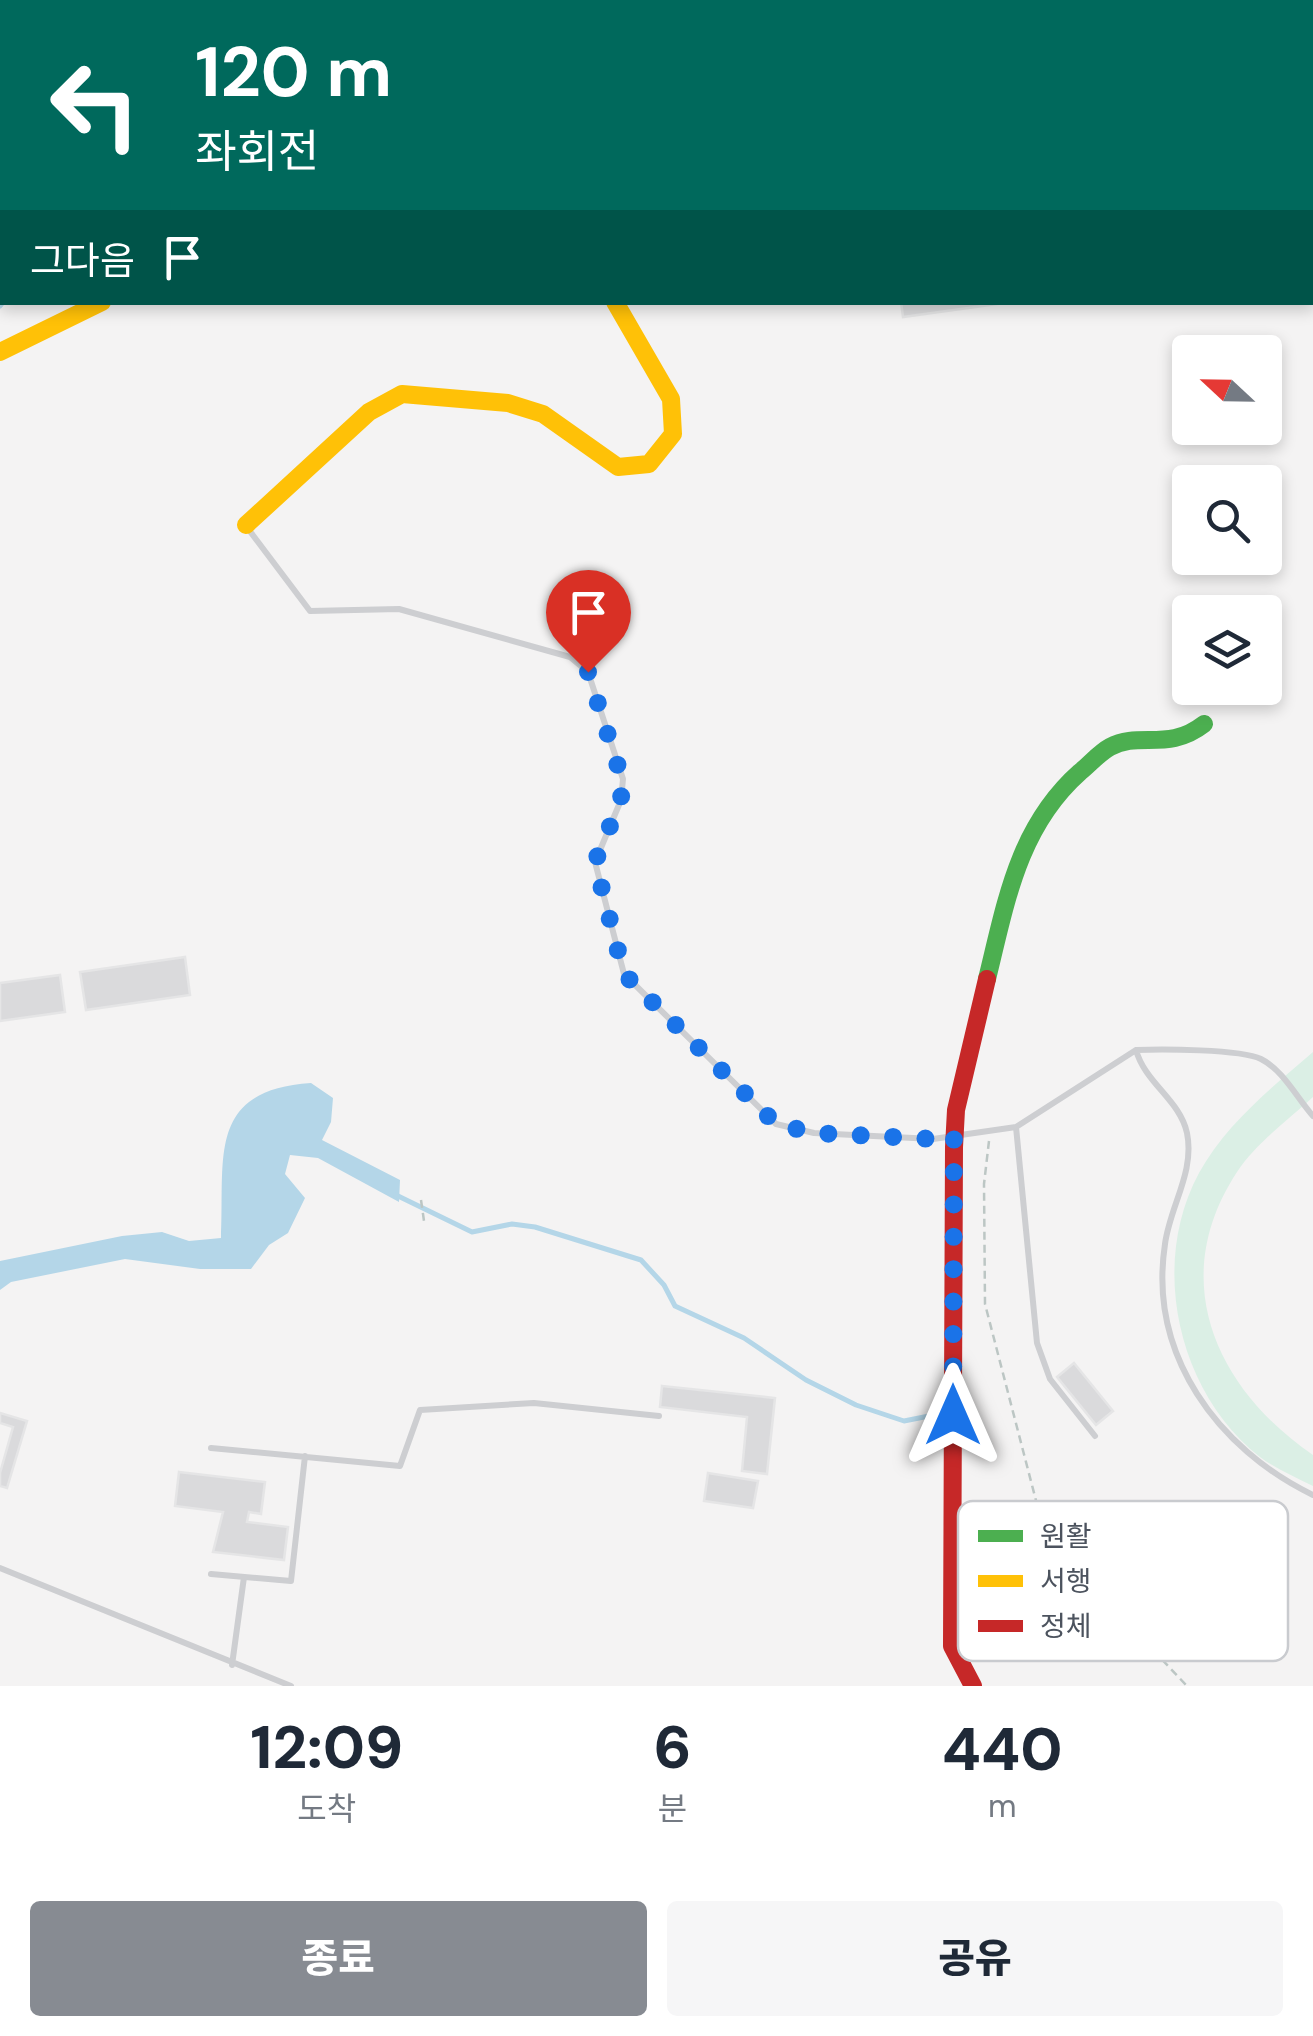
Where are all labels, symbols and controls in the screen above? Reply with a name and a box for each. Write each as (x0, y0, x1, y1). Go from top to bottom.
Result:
text: 120 m (195, 27, 392, 118)
icon: left (30, 40, 160, 170)
text: 좌회전 (195, 122, 319, 181)
icon: arrive (155, 230, 210, 285)
text: 그다음 (30, 236, 135, 286)
north arrow (1172, 335, 1282, 445)
map controls (1172, 335, 1282, 705)
button: search (1172, 465, 1282, 575)
pin (546, 570, 631, 673)
icon: arrive (561, 585, 616, 640)
button: layers (1172, 595, 1282, 705)
position arrow (901, 1363, 1005, 1467)
legend (958, 1501, 1288, 1661)
text: 원활 (1040, 1518, 1092, 1555)
text: 서행 (1040, 1563, 1092, 1600)
text: 정체 (1040, 1608, 1092, 1645)
text: 12:09 (250, 1708, 403, 1787)
text: 6 (653, 1708, 692, 1787)
text: 440 (942, 1710, 1063, 1789)
text: m (988, 1785, 1016, 1827)
text: 도착 (297, 1788, 356, 1830)
text: 분 (658, 1788, 687, 1830)
button: 종료 (30, 1901, 647, 2016)
button: 공유 (667, 1901, 1283, 2016)

